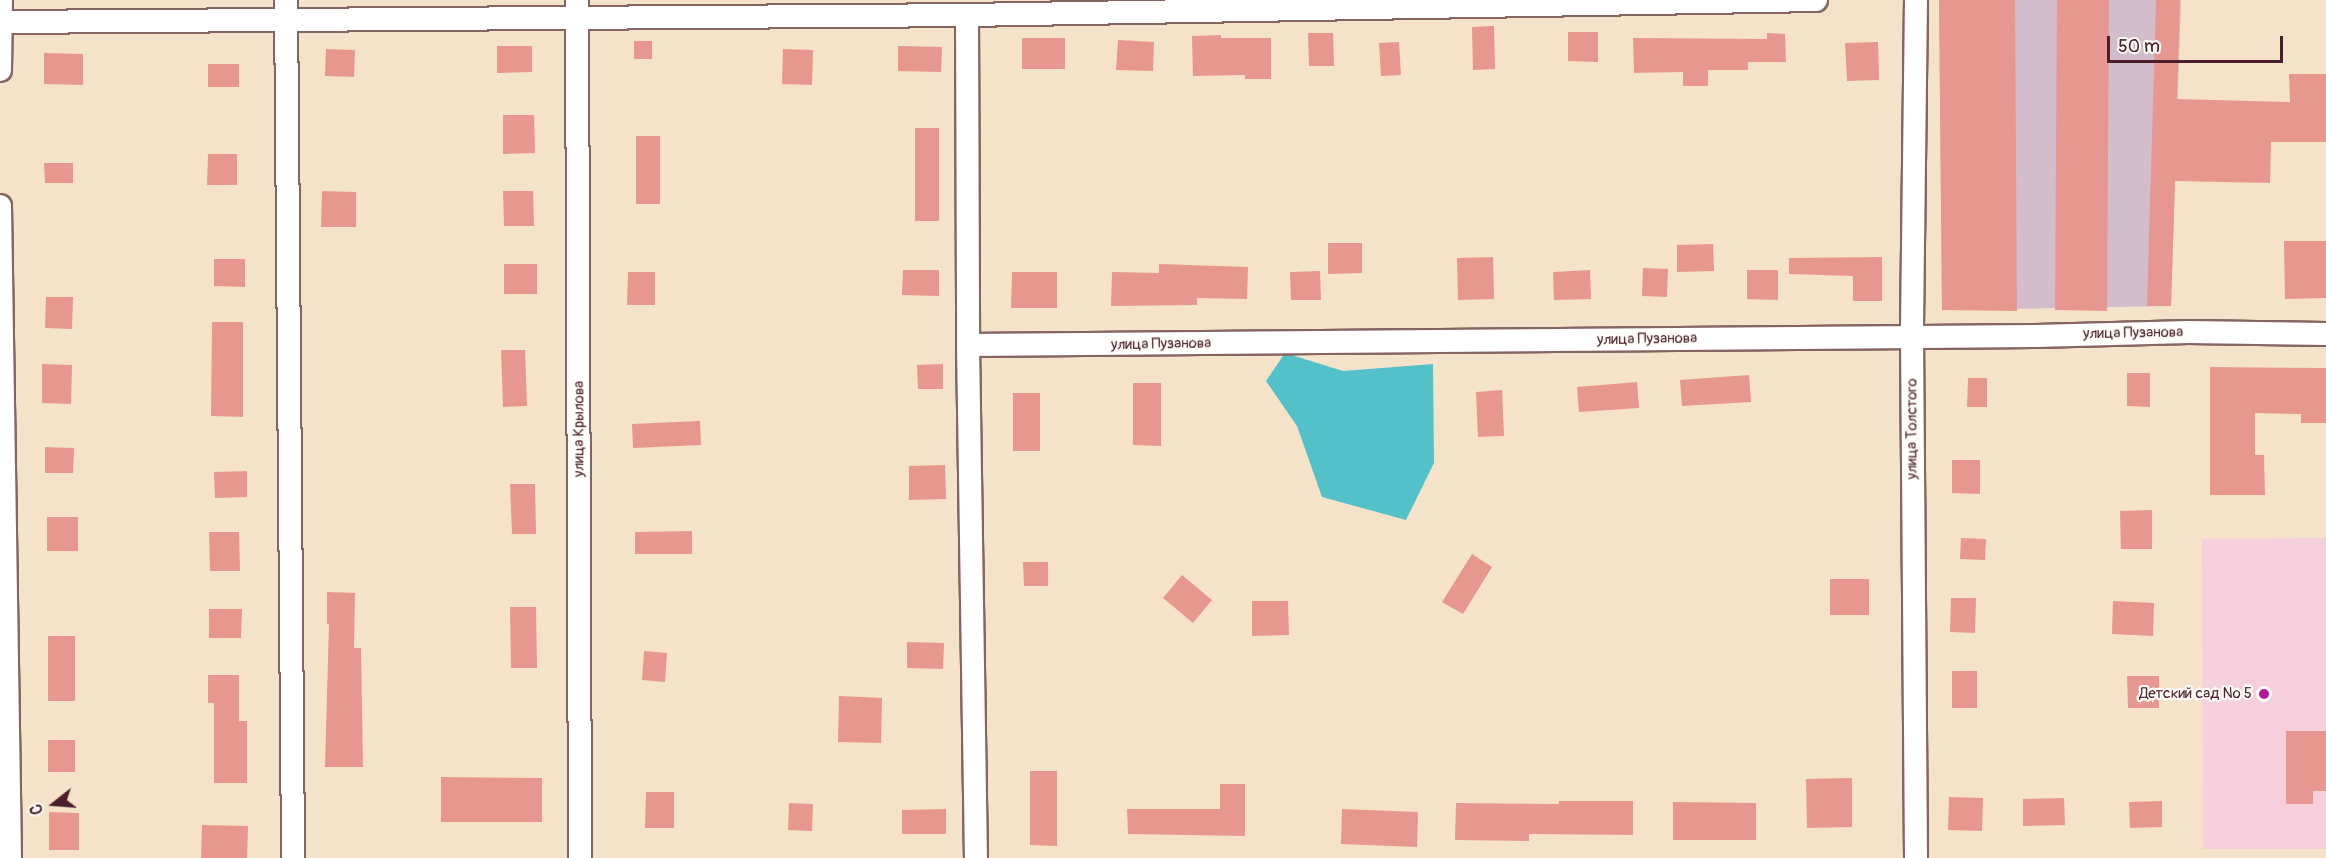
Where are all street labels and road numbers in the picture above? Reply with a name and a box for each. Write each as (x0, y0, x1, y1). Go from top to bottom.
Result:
street label: улица Пузанова (2083, 323, 2183, 343)
street label: улица Пузанова (1597, 329, 1697, 349)
street label: улица Пузанова (1111, 334, 1211, 354)
street label: улица Толстого (1903, 379, 1921, 479)
street label: улица Крылова (570, 381, 588, 477)

